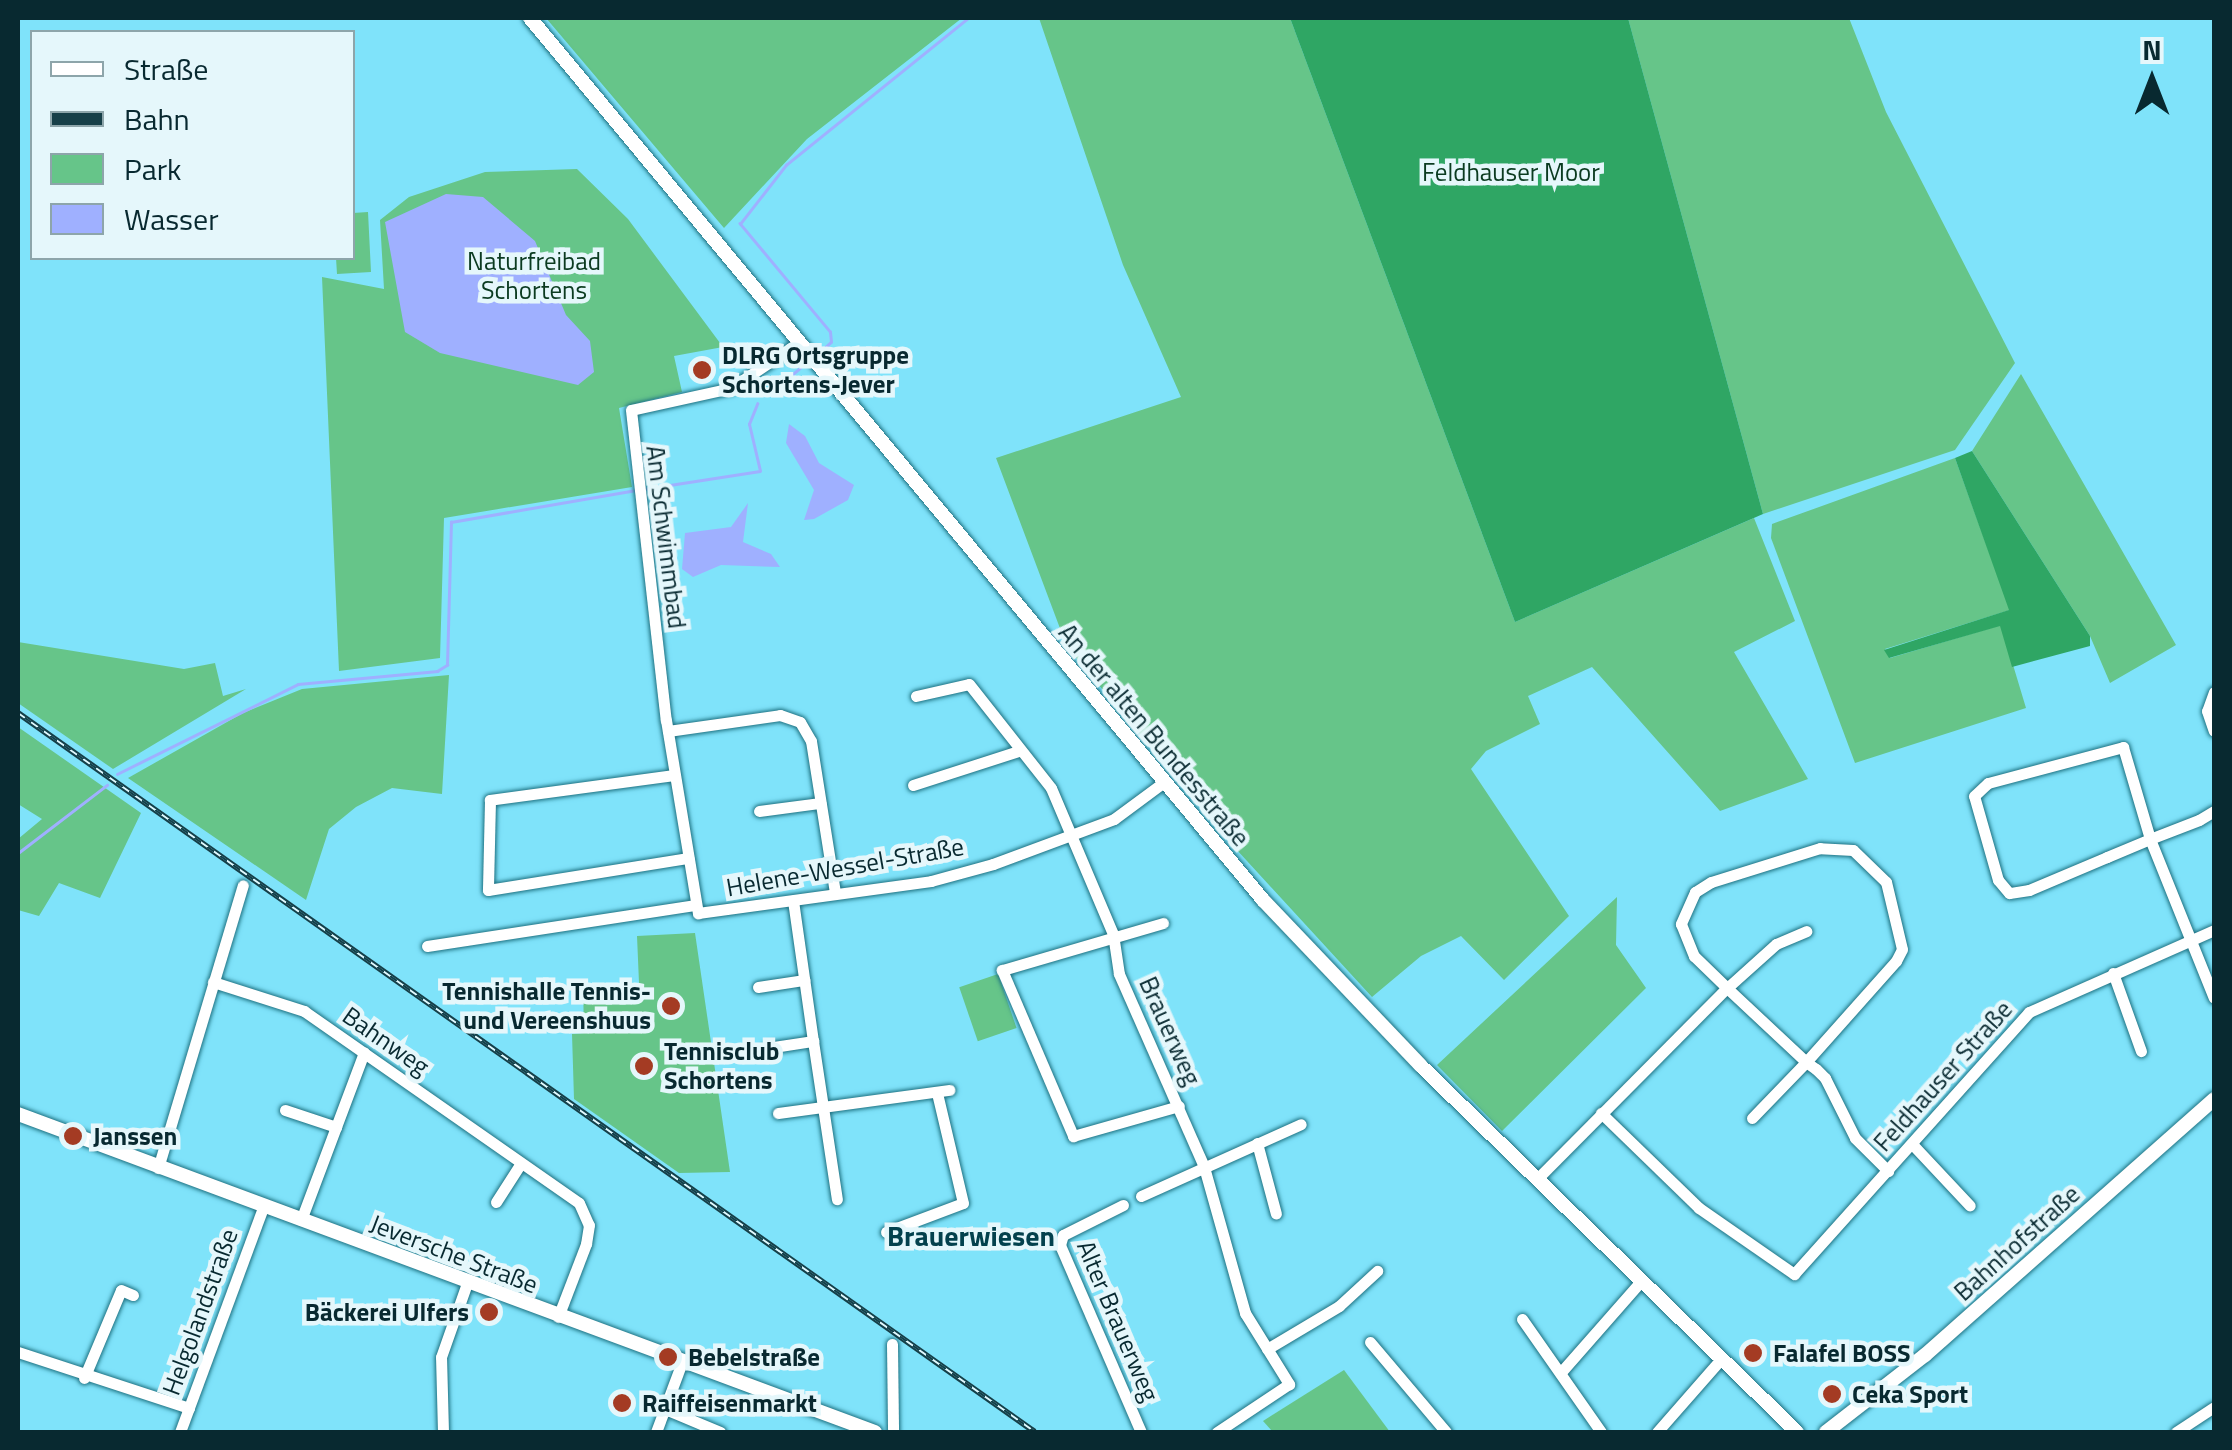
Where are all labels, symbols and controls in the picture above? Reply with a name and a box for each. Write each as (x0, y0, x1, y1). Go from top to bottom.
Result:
text: N (2142, 28, 2162, 71)
legend (30, 30, 355, 260)
north arrow (2102, 30, 2202, 130)
text: Straße (124, 46, 208, 92)
text: Bahn (124, 96, 190, 142)
text: Park (124, 146, 181, 192)
park label: Feldhauser Moor (1422, 157, 1600, 187)
text: Wasser (124, 196, 219, 242)
park label: Naturfreibad Schortens (467, 247, 601, 306)
place label: DLRG Ortsgruppe Schortens-Jever (722, 341, 909, 400)
marker: DLRG Ortsgruppe Schortens-Jever (691, 359, 713, 381)
street label: Am Schwimmbad (640, 444, 692, 630)
street label: An der alten Bundesstraße (1052, 618, 1256, 852)
street label: Helene-Wessel-Straße (724, 831, 966, 903)
street label: Brauerweg (1133, 972, 1207, 1090)
place label: Tennishalle Tennis- und Vereenshuus (442, 977, 651, 1036)
marker: Tennishalle Tennis- und Vereenshuus (660, 995, 682, 1017)
street label: Feldhauser Straße (1868, 995, 2018, 1157)
street label: Bahnweg (337, 1000, 435, 1082)
place label: Tennisclub Schortens (664, 1037, 779, 1096)
marker: Tennisclub Schortens (633, 1055, 655, 1077)
place label: Janssen (93, 1121, 177, 1151)
marker: Janssen (62, 1125, 84, 1147)
street label: Bahnhofstraße (1948, 1179, 2086, 1307)
street label: Jeversche Straße (366, 1208, 542, 1300)
district label: Brauerwiesen (887, 1219, 1055, 1253)
street label: Helgolandstraße (156, 1225, 244, 1399)
street label: Alter Brauerweg (1071, 1236, 1165, 1406)
place label: Bäckerei Ulfers (305, 1297, 469, 1327)
marker: Bäckerei Ulfers (478, 1301, 500, 1323)
place label: Falafel BOSS (1773, 1338, 1911, 1368)
place label: Bebelstraße (688, 1342, 820, 1372)
marker: Falafel BOSS (1742, 1342, 1764, 1364)
marker: Bebelstraße (657, 1346, 679, 1368)
place label: Ceka Sport (1852, 1379, 1968, 1409)
marker: Ceka Sport (1821, 1383, 1843, 1405)
place label: Raiffeisenmarkt (642, 1388, 817, 1418)
marker: Raiffeisenmarkt (611, 1392, 633, 1414)

